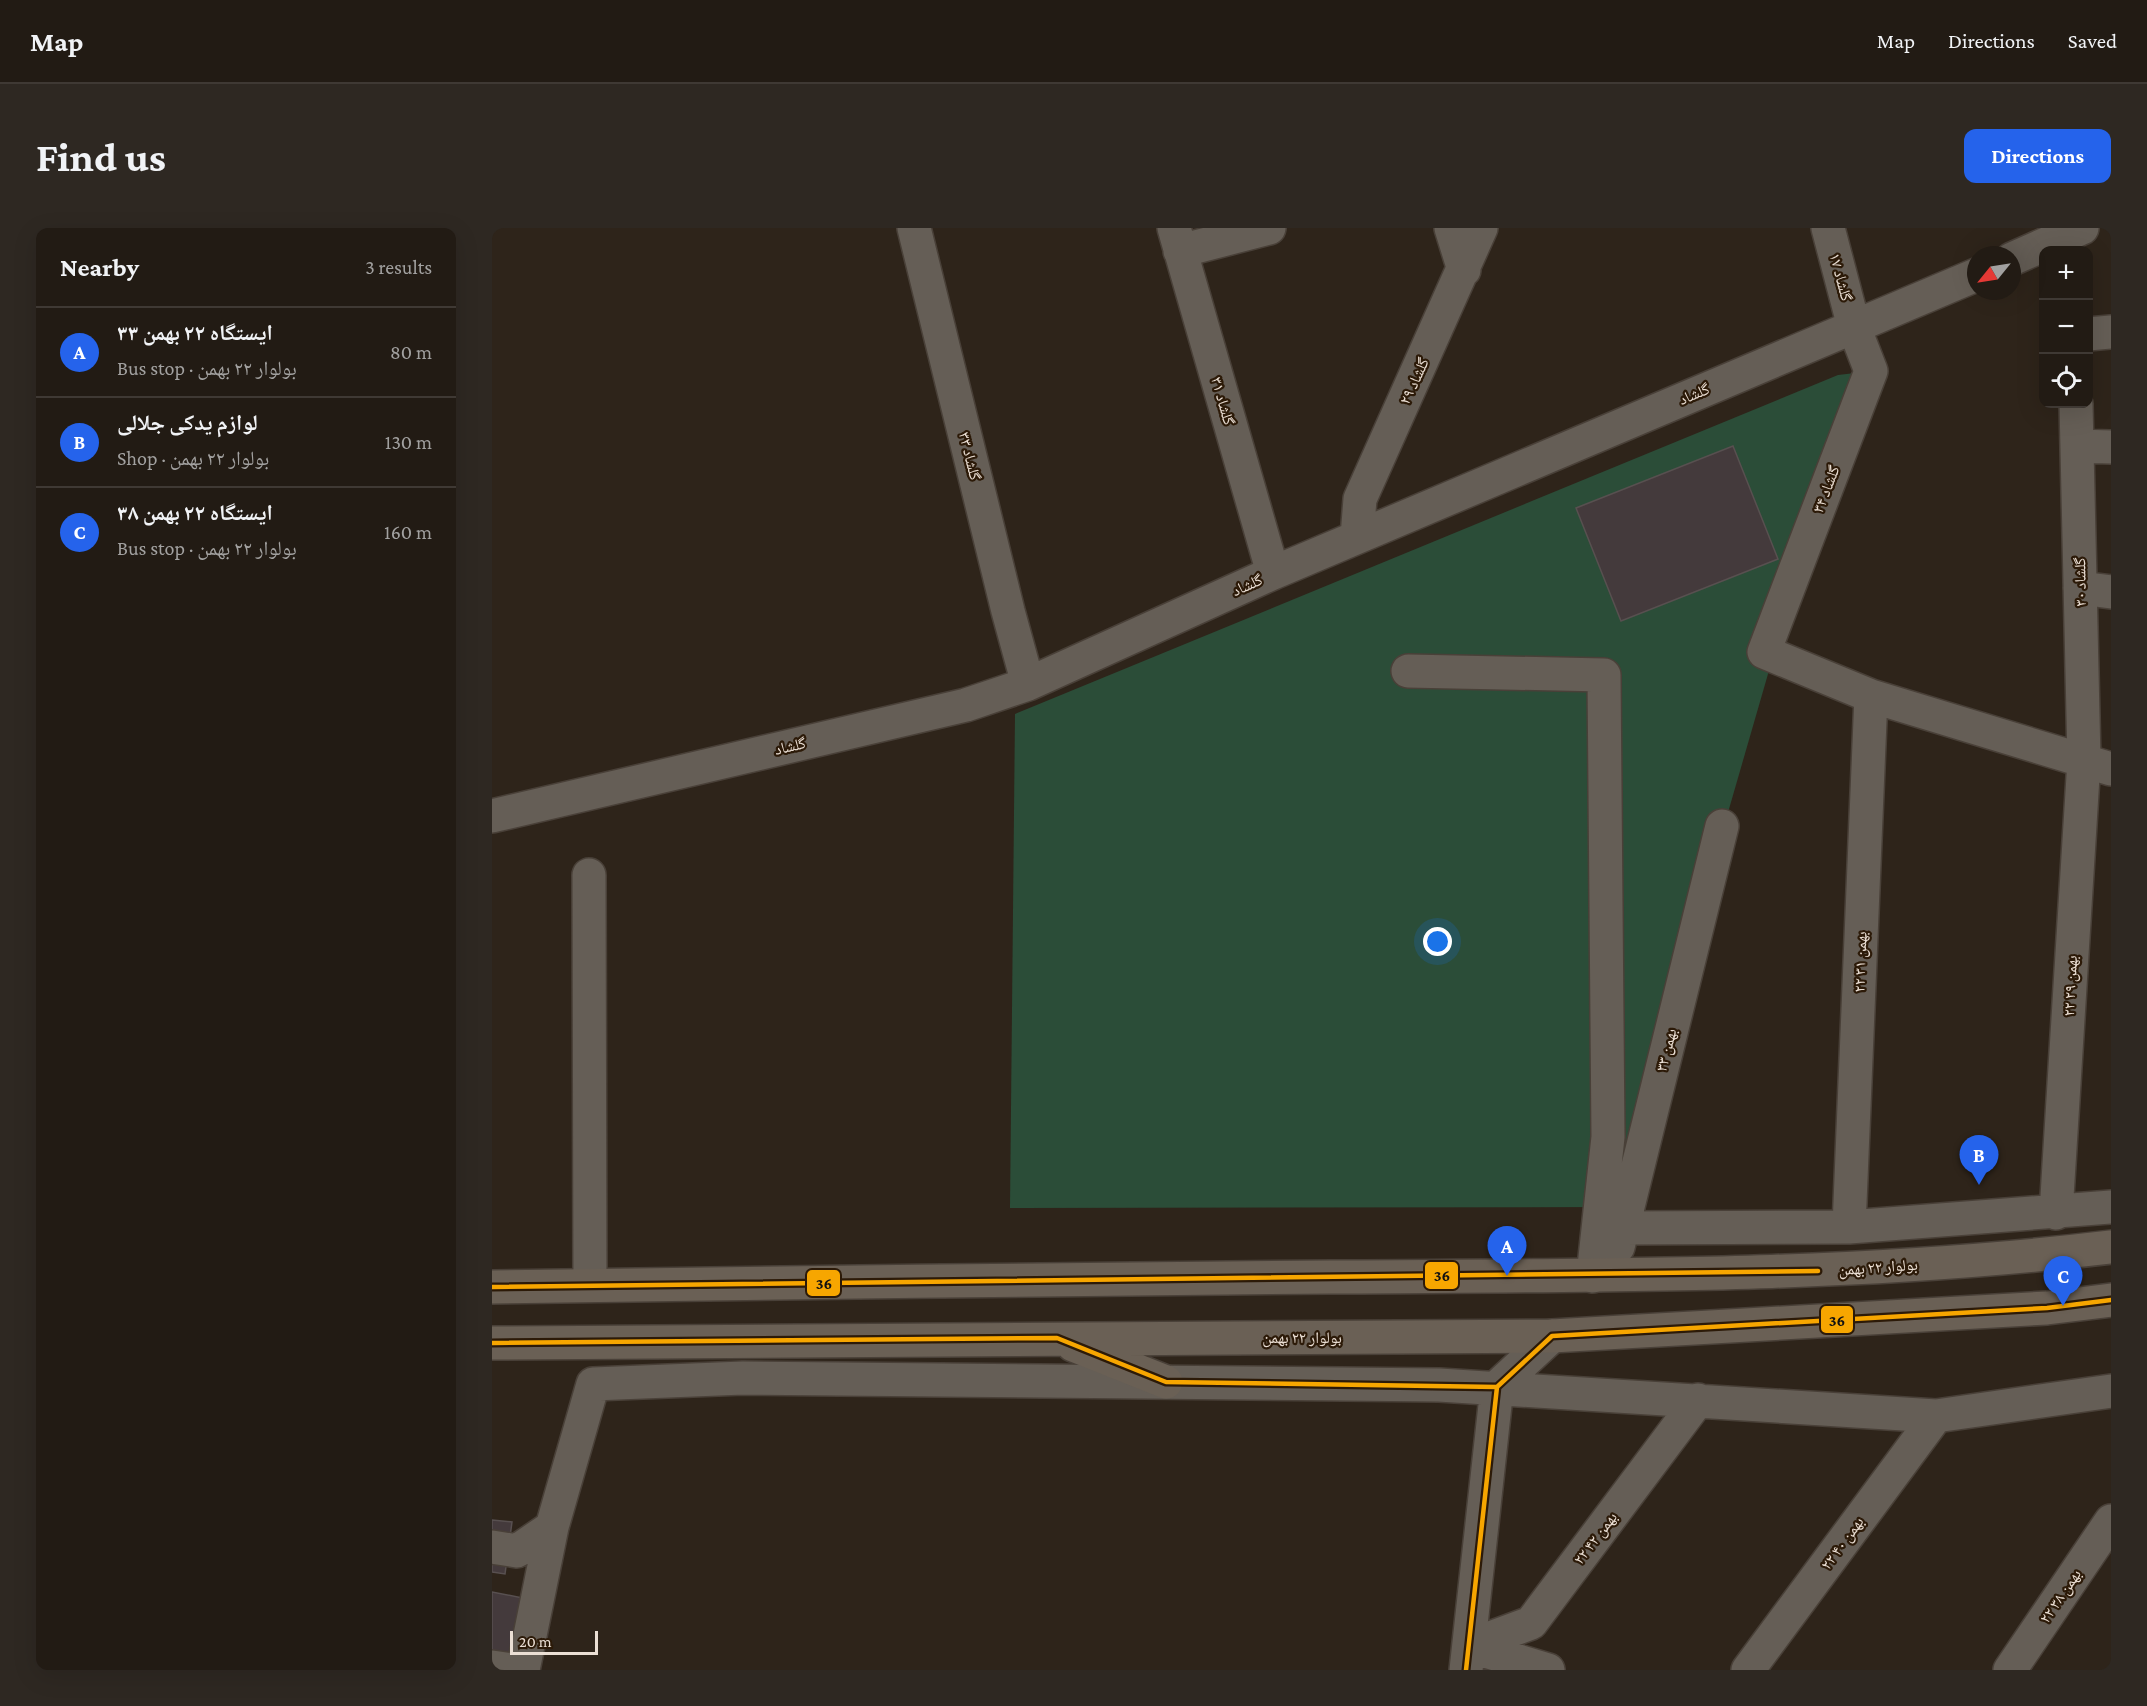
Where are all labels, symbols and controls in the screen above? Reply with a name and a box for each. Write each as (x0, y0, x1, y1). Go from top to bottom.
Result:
text: Map (30, 26, 83, 57)
text: Map (1877, 29, 1915, 53)
text: Directions (1948, 29, 2035, 53)
text: Saved (2068, 29, 2117, 53)
button: Directions (1964, 129, 2111, 183)
text: Find us (36, 133, 166, 180)
north arrow (1967, 246, 2021, 300)
map controls (2039, 246, 2093, 408)
button: + (2039, 246, 2093, 300)
street label: گلشاد ۱۷ (1826, 251, 1856, 303)
text: Nearby (60, 253, 139, 282)
text: 3 results (365, 256, 432, 278)
button: − (2039, 300, 2093, 354)
text: ایستگاه ۲۲ بهمن ۳۳ (117, 320, 273, 345)
text: A (74, 341, 85, 363)
text: 80 m (390, 341, 432, 363)
button: locate (2039, 354, 2093, 408)
street label: گلشاد ۲۹ (1396, 355, 1432, 407)
text: Bus stop · بولوار ۲۲ بهمن (117, 357, 297, 379)
street label: گلشاد ۳۱ (1208, 375, 1238, 427)
street label: گلشاد (1676, 380, 1712, 408)
text: لوازم یدکی جلالی (117, 410, 258, 435)
street label: گلشاد ۳۳ (956, 430, 984, 482)
text: B (74, 431, 85, 453)
text: 130 m (385, 431, 432, 453)
text: Shop · بولوار ۲۲ بهمن (117, 447, 269, 469)
street label: گلشاد ۳۴ (1809, 463, 1843, 515)
text: ایستگاه ۲۲ بهمن ۳۸ (117, 500, 273, 525)
text: C (73, 521, 86, 543)
text: 160 m (384, 521, 432, 543)
text: Bus stop · بولوار ۲۲ بهمن (117, 537, 297, 559)
street label: گلشاد ۳۰ (2071, 557, 2089, 607)
street label: گلشاد (1229, 571, 1265, 599)
street label: گلشاد (773, 734, 808, 758)
your location (1423, 927, 1452, 956)
street label: ۲۲ بهمن ۳۱ (1850, 931, 1872, 993)
street label: ۲۲ بهمن ۲۹ (2060, 955, 2082, 1017)
street label: بهمن ۳۳ (1652, 1027, 1681, 1074)
pin: B (1960, 1136, 1998, 1185)
pin: A (1488, 1226, 1526, 1276)
street label: بولوار ۲۲ بهمن (1838, 1256, 1918, 1280)
pin: C (2044, 1256, 2082, 1306)
line badge: 36 (1424, 1261, 1459, 1290)
text: 36 (1434, 1267, 1450, 1284)
line badge: 36 (806, 1269, 841, 1297)
text: 36 (816, 1275, 832, 1292)
line badge: 36 (1820, 1305, 1854, 1334)
text: 36 (1829, 1312, 1845, 1329)
street label: بولوار ۲۲ بهمن (1262, 1329, 1342, 1348)
street label: ۲۲ بهمن ۴۲ (1570, 1508, 1622, 1569)
street label: ۲۲ بهمن ۴۰ (1817, 1513, 1868, 1574)
street label: ۲۲ بهمن ۳۸ (2036, 1566, 2086, 1627)
scale bar (510, 1628, 598, 1656)
text: 20 m (519, 1633, 552, 1650)

